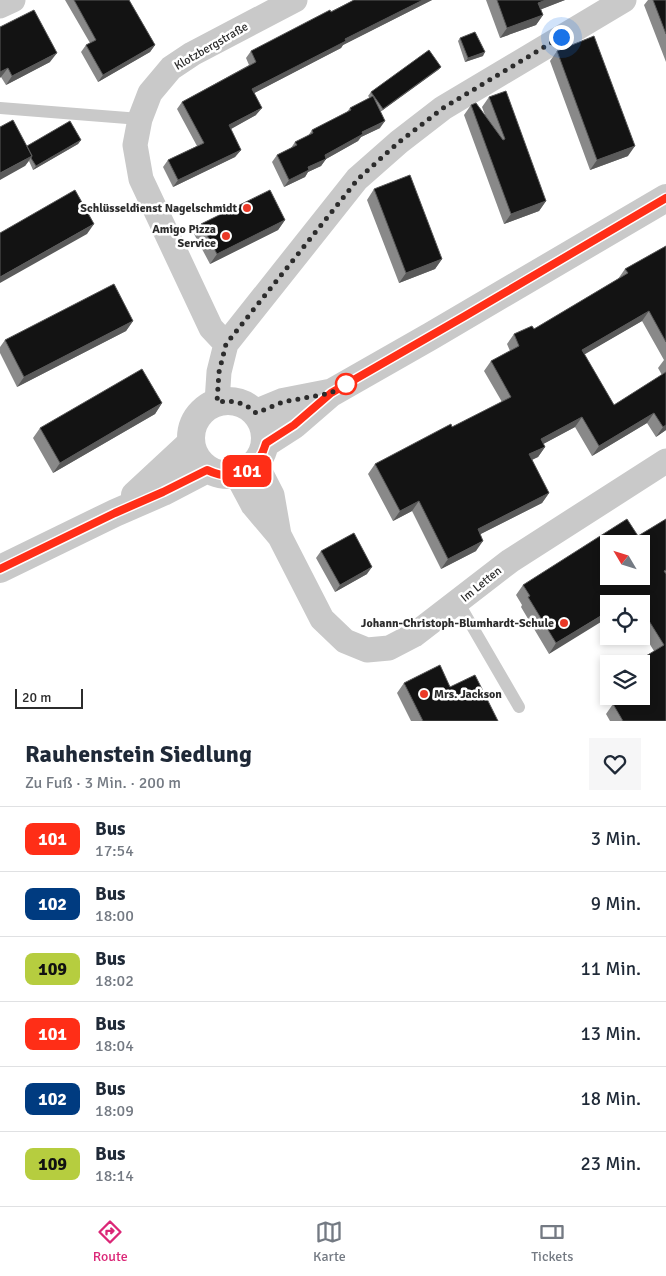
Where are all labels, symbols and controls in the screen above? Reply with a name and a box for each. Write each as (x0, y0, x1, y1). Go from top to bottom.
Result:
street label: Klotzbergstraße (172, 19, 251, 74)
your location (549, 25, 574, 50)
place label: Schlüsseldienst Nagelschmidt (80, 201, 238, 216)
marker: Schlüsseldienst Nagelschmidt (241, 202, 253, 214)
place label: Amigo Pizza Service (152, 222, 216, 251)
marker: Amigo Pizza Service (220, 230, 232, 242)
unlabelled marker (335, 373, 357, 395)
line badge: 101 (218, 455, 276, 487)
text: 101 (232, 460, 262, 482)
north arrow (600, 535, 650, 585)
map controls (600, 535, 650, 705)
street label: Im Letten (458, 563, 505, 605)
button: locate (600, 595, 650, 645)
place label: Johann-Christoph-Blumhardt-Schule (361, 616, 554, 631)
marker: Johann-Christoph-Blumhardt-Schule (558, 617, 570, 629)
button: layers (600, 655, 650, 705)
scale bar (15, 686, 82, 709)
place label: Mrs. Jackson (434, 687, 502, 702)
marker: Mrs. Jackson (418, 688, 430, 700)
text: 20 m (22, 689, 51, 706)
button: heart (589, 738, 641, 790)
text: Rauhenstein Siedlung (25, 739, 252, 769)
text: Zu Fuß · 3 Min. · 200 m (25, 773, 181, 793)
text: Bus (95, 817, 126, 841)
text: 3 Min. (591, 827, 641, 851)
text: 101 (38, 828, 67, 850)
text: 17:54 (95, 841, 134, 861)
text: Bus (95, 882, 126, 906)
text: 9 Min. (591, 892, 641, 916)
text: 102 (38, 893, 67, 915)
text: 18:00 (95, 906, 134, 926)
text: Bus (95, 947, 126, 971)
text: 11 Min. (580, 957, 641, 981)
text: 109 (38, 958, 67, 980)
text: 18:02 (95, 971, 134, 991)
text: Bus (95, 1012, 126, 1036)
text: 13 Min. (580, 1022, 641, 1046)
text: 101 (38, 1023, 67, 1045)
text: 18:04 (95, 1036, 134, 1056)
text: Bus (95, 1077, 126, 1101)
text: 18 Min. (580, 1087, 641, 1111)
text: 102 (38, 1088, 67, 1110)
text: 18:09 (95, 1101, 134, 1121)
text: Bus (95, 1142, 126, 1166)
text: 23 Min. (580, 1152, 641, 1176)
text: 109 (38, 1153, 67, 1175)
text: 18:14 (95, 1166, 134, 1186)
tab: Route (93, 1218, 128, 1265)
tab: Karte (313, 1218, 346, 1265)
tab: Tickets (531, 1218, 573, 1265)

